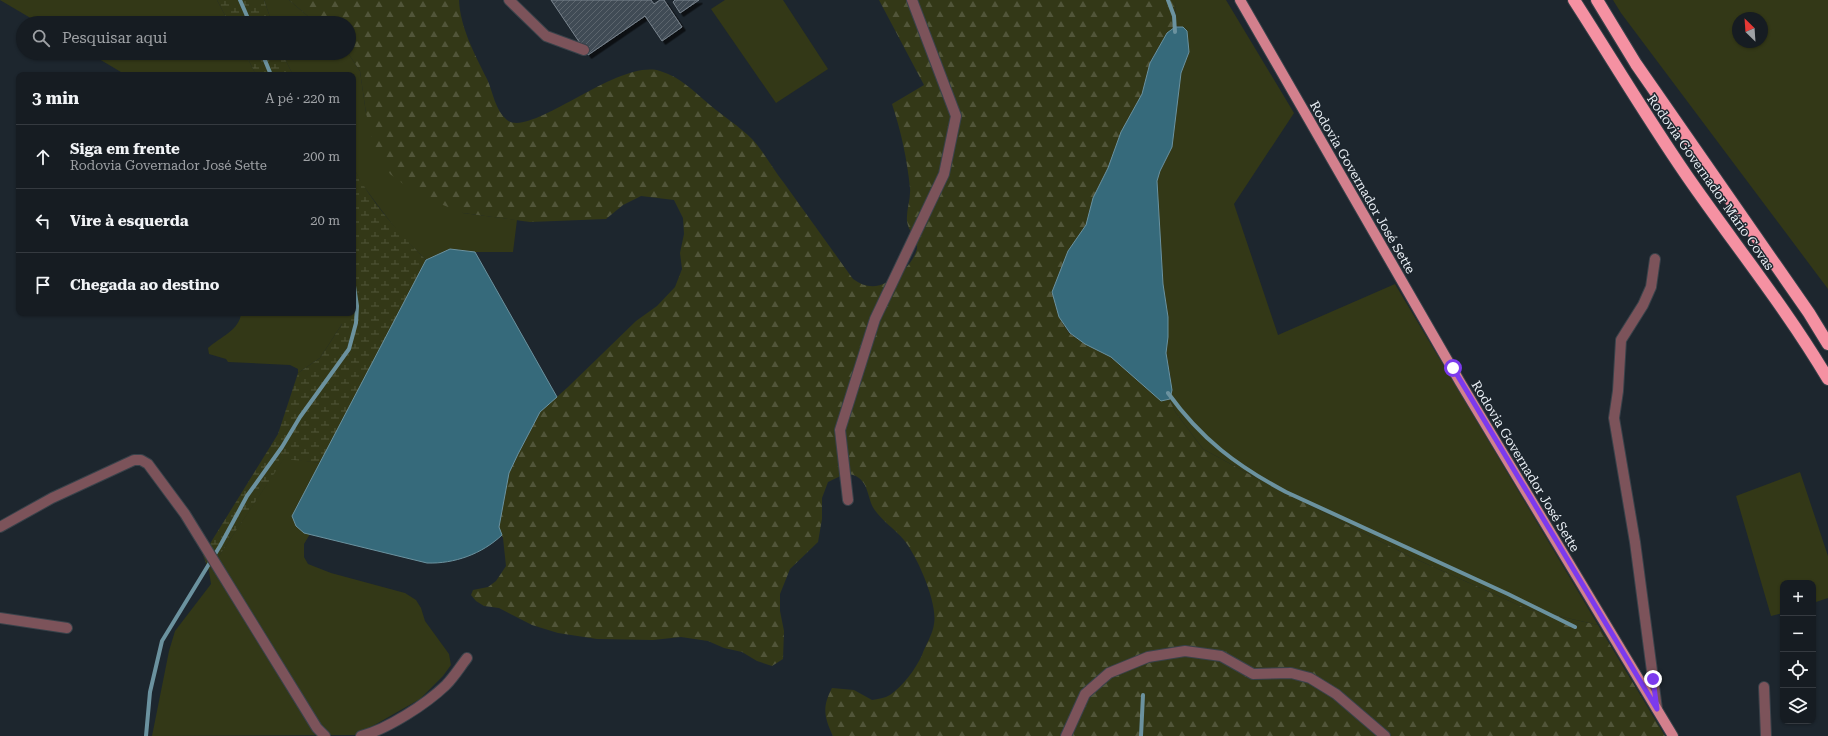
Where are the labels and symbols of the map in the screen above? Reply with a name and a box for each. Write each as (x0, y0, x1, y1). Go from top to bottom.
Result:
north arrow (1732, 12, 1768, 48)
street label: Rodovia Governador Mário Covas (1644, 92, 1777, 273)
street label: Rodovia Governador José Sette (1307, 98, 1418, 276)
route start (1444, 359, 1462, 377)
street label: Rodovia Governador José Sette (1468, 378, 1583, 555)
route end (1644, 670, 1662, 688)

